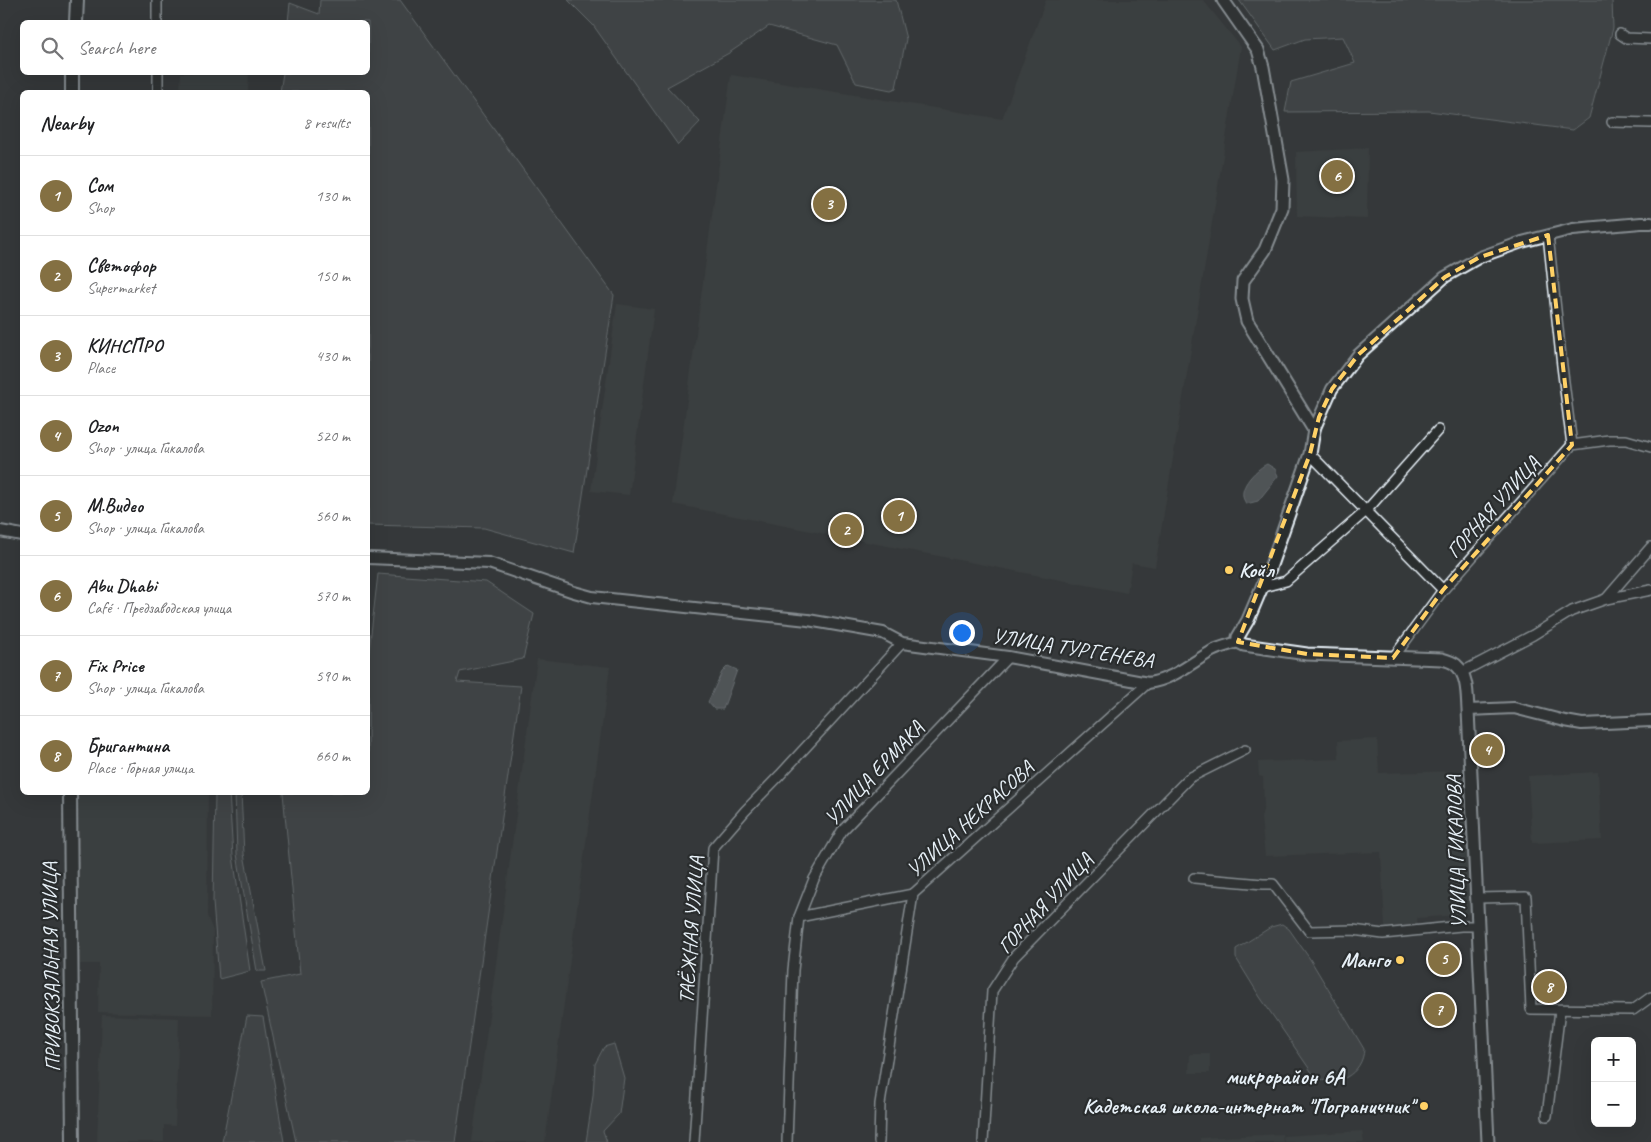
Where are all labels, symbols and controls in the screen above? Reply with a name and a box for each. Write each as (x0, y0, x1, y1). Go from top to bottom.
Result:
search box (20, 20, 370, 75)
icon: search (38, 34, 66, 62)
text: Search here (78, 36, 155, 60)
text: Nearby (40, 110, 93, 136)
text: 8 results (303, 113, 350, 133)
pin: 6 (1321, 157, 1353, 195)
text: Сом (87, 174, 113, 198)
pin: 3 (813, 185, 845, 223)
text: 1 (52, 186, 60, 206)
text: 130 m (316, 186, 350, 206)
text: Shop (87, 198, 114, 218)
text: Светофор (87, 254, 155, 278)
text: 2 (52, 266, 60, 286)
text: 150 m (316, 266, 350, 286)
text: Supermarket (87, 278, 155, 298)
text: КИНСПРО (87, 334, 163, 358)
text: 3 (52, 346, 60, 366)
text: 430 m (316, 346, 350, 366)
text: Place (87, 358, 115, 378)
text: Ozon (87, 414, 119, 438)
text: 4 (52, 426, 60, 446)
text: 520 m (316, 426, 350, 446)
text: Shop · улица Гикалова (87, 438, 204, 458)
street label: ГОРНАЯ УЛИЦА (1440, 450, 1546, 563)
text: М.Видео (87, 494, 143, 518)
pin: 1 (883, 497, 915, 535)
text: 5 (53, 506, 59, 526)
text: 560 m (316, 506, 350, 526)
pin: 2 (830, 511, 862, 549)
text: Shop · улица Гикалова (87, 518, 204, 538)
place label: Койл (1239, 557, 1276, 583)
marker: Койл (1223, 564, 1235, 576)
text: Abu Dhabi (87, 574, 156, 598)
text: 6 (52, 586, 60, 606)
text: 570 m (316, 586, 350, 606)
text: Café · Предзаводская улица (87, 598, 231, 618)
your location (949, 620, 975, 646)
street label: УЛИЦА ТУРГЕНЕВА (991, 622, 1157, 674)
text: Fix Price (87, 654, 144, 678)
text: 7 (52, 666, 60, 686)
text: 590 m (316, 666, 350, 686)
text: Shop · улица Гикалова (87, 678, 204, 698)
street label: УЛИЦА ЕРМАКА (819, 715, 929, 831)
pin: 4 (1471, 731, 1503, 769)
text: Бригантина (87, 734, 169, 758)
text: 8 (52, 746, 60, 766)
text: 660 m (316, 746, 350, 766)
street label: УЛИЦА НЕКРАСОВА (901, 754, 1040, 883)
text: Place · Горная улица (87, 758, 194, 778)
street label: УЛИЦА ГИКАЛОВА (1440, 773, 1472, 929)
street label: ГОРНАЯ УЛИЦА (992, 847, 1099, 959)
street label: ТАЁЖНАЯ УЛИЦА (673, 855, 709, 1005)
street label: ПРИВОКЗАЛЬНАЯ УЛИЦА (36, 862, 66, 1072)
pin: 5 (1428, 940, 1460, 978)
place label: Манго (1341, 947, 1393, 973)
marker: Манго (1394, 954, 1406, 966)
pin: 8 (1533, 968, 1565, 1006)
pin: 7 (1423, 991, 1455, 1029)
map controls (1591, 1037, 1636, 1127)
button: + (1591, 1037, 1636, 1082)
district label: микрорайон 6А (1226, 1063, 1346, 1091)
button: − (1591, 1082, 1636, 1127)
place label: Кадетская школа-интернат "Пограничник" (1083, 1093, 1419, 1119)
marker: Кадетская школа-интернат "Пограничник" (1418, 1100, 1430, 1112)

